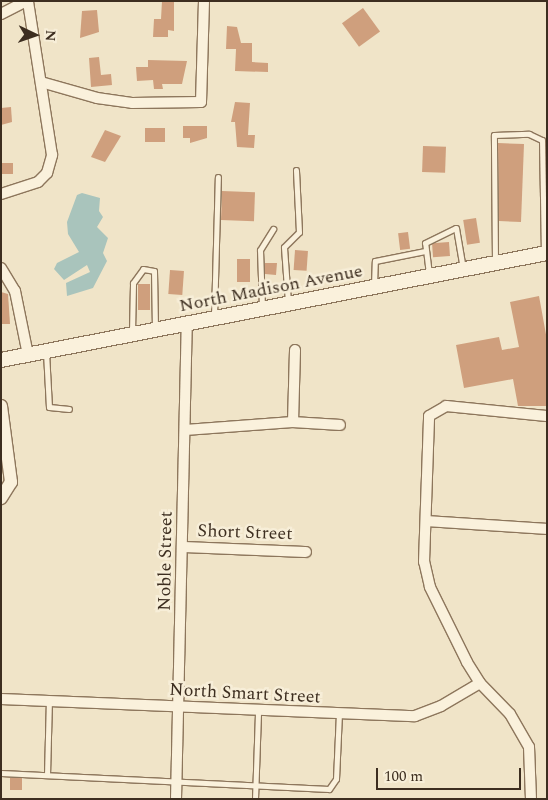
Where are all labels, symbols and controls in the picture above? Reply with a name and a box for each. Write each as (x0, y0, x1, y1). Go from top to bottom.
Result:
north arrow (10, 10, 60, 60)
text: N (40, 30, 61, 42)
street label: North Madison Avenue (178, 261, 364, 317)
street label: Noble Street (154, 511, 178, 611)
street label: Short Street (197, 521, 293, 545)
street label: North Smart Street (169, 679, 321, 709)
scale bar (378, 758, 523, 790)
text: 100 m (384, 765, 423, 788)

